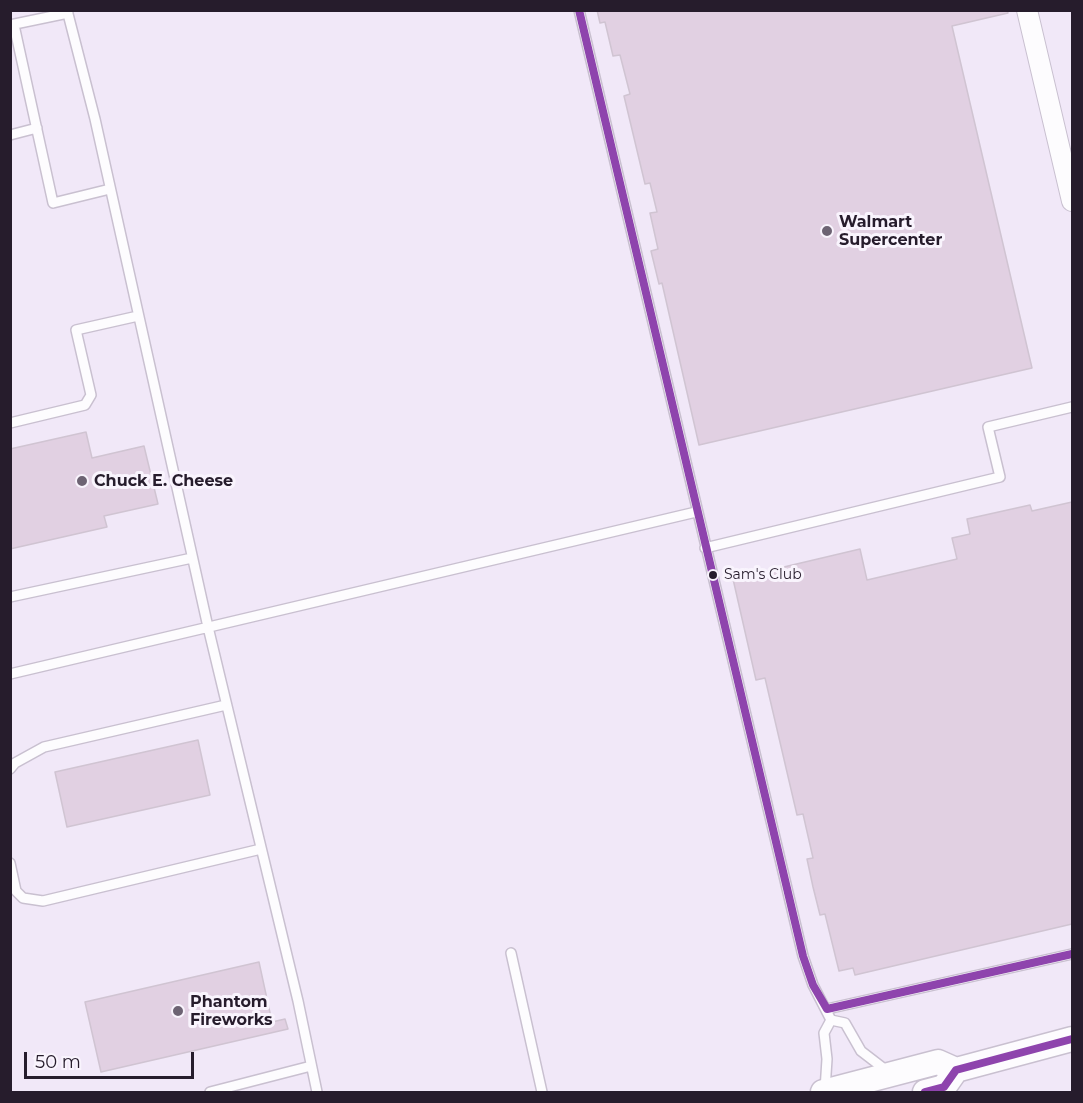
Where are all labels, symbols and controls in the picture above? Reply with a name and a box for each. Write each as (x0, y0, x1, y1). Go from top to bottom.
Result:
place label: Walmart Supercenter (839, 212, 942, 250)
marker: Walmart Supercenter (820, 224, 834, 238)
place label: Chuck E. Cheese (94, 471, 233, 491)
marker: Chuck E. Cheese (75, 474, 89, 488)
place label: Sam's Club (724, 567, 802, 583)
marker: Sam's Club (707, 569, 719, 581)
place label: Phantom Fireworks (190, 992, 272, 1030)
marker: Phantom Fireworks (171, 1004, 185, 1018)
scale bar (27, 1040, 196, 1078)
text: 50 m (35, 1051, 81, 1073)

